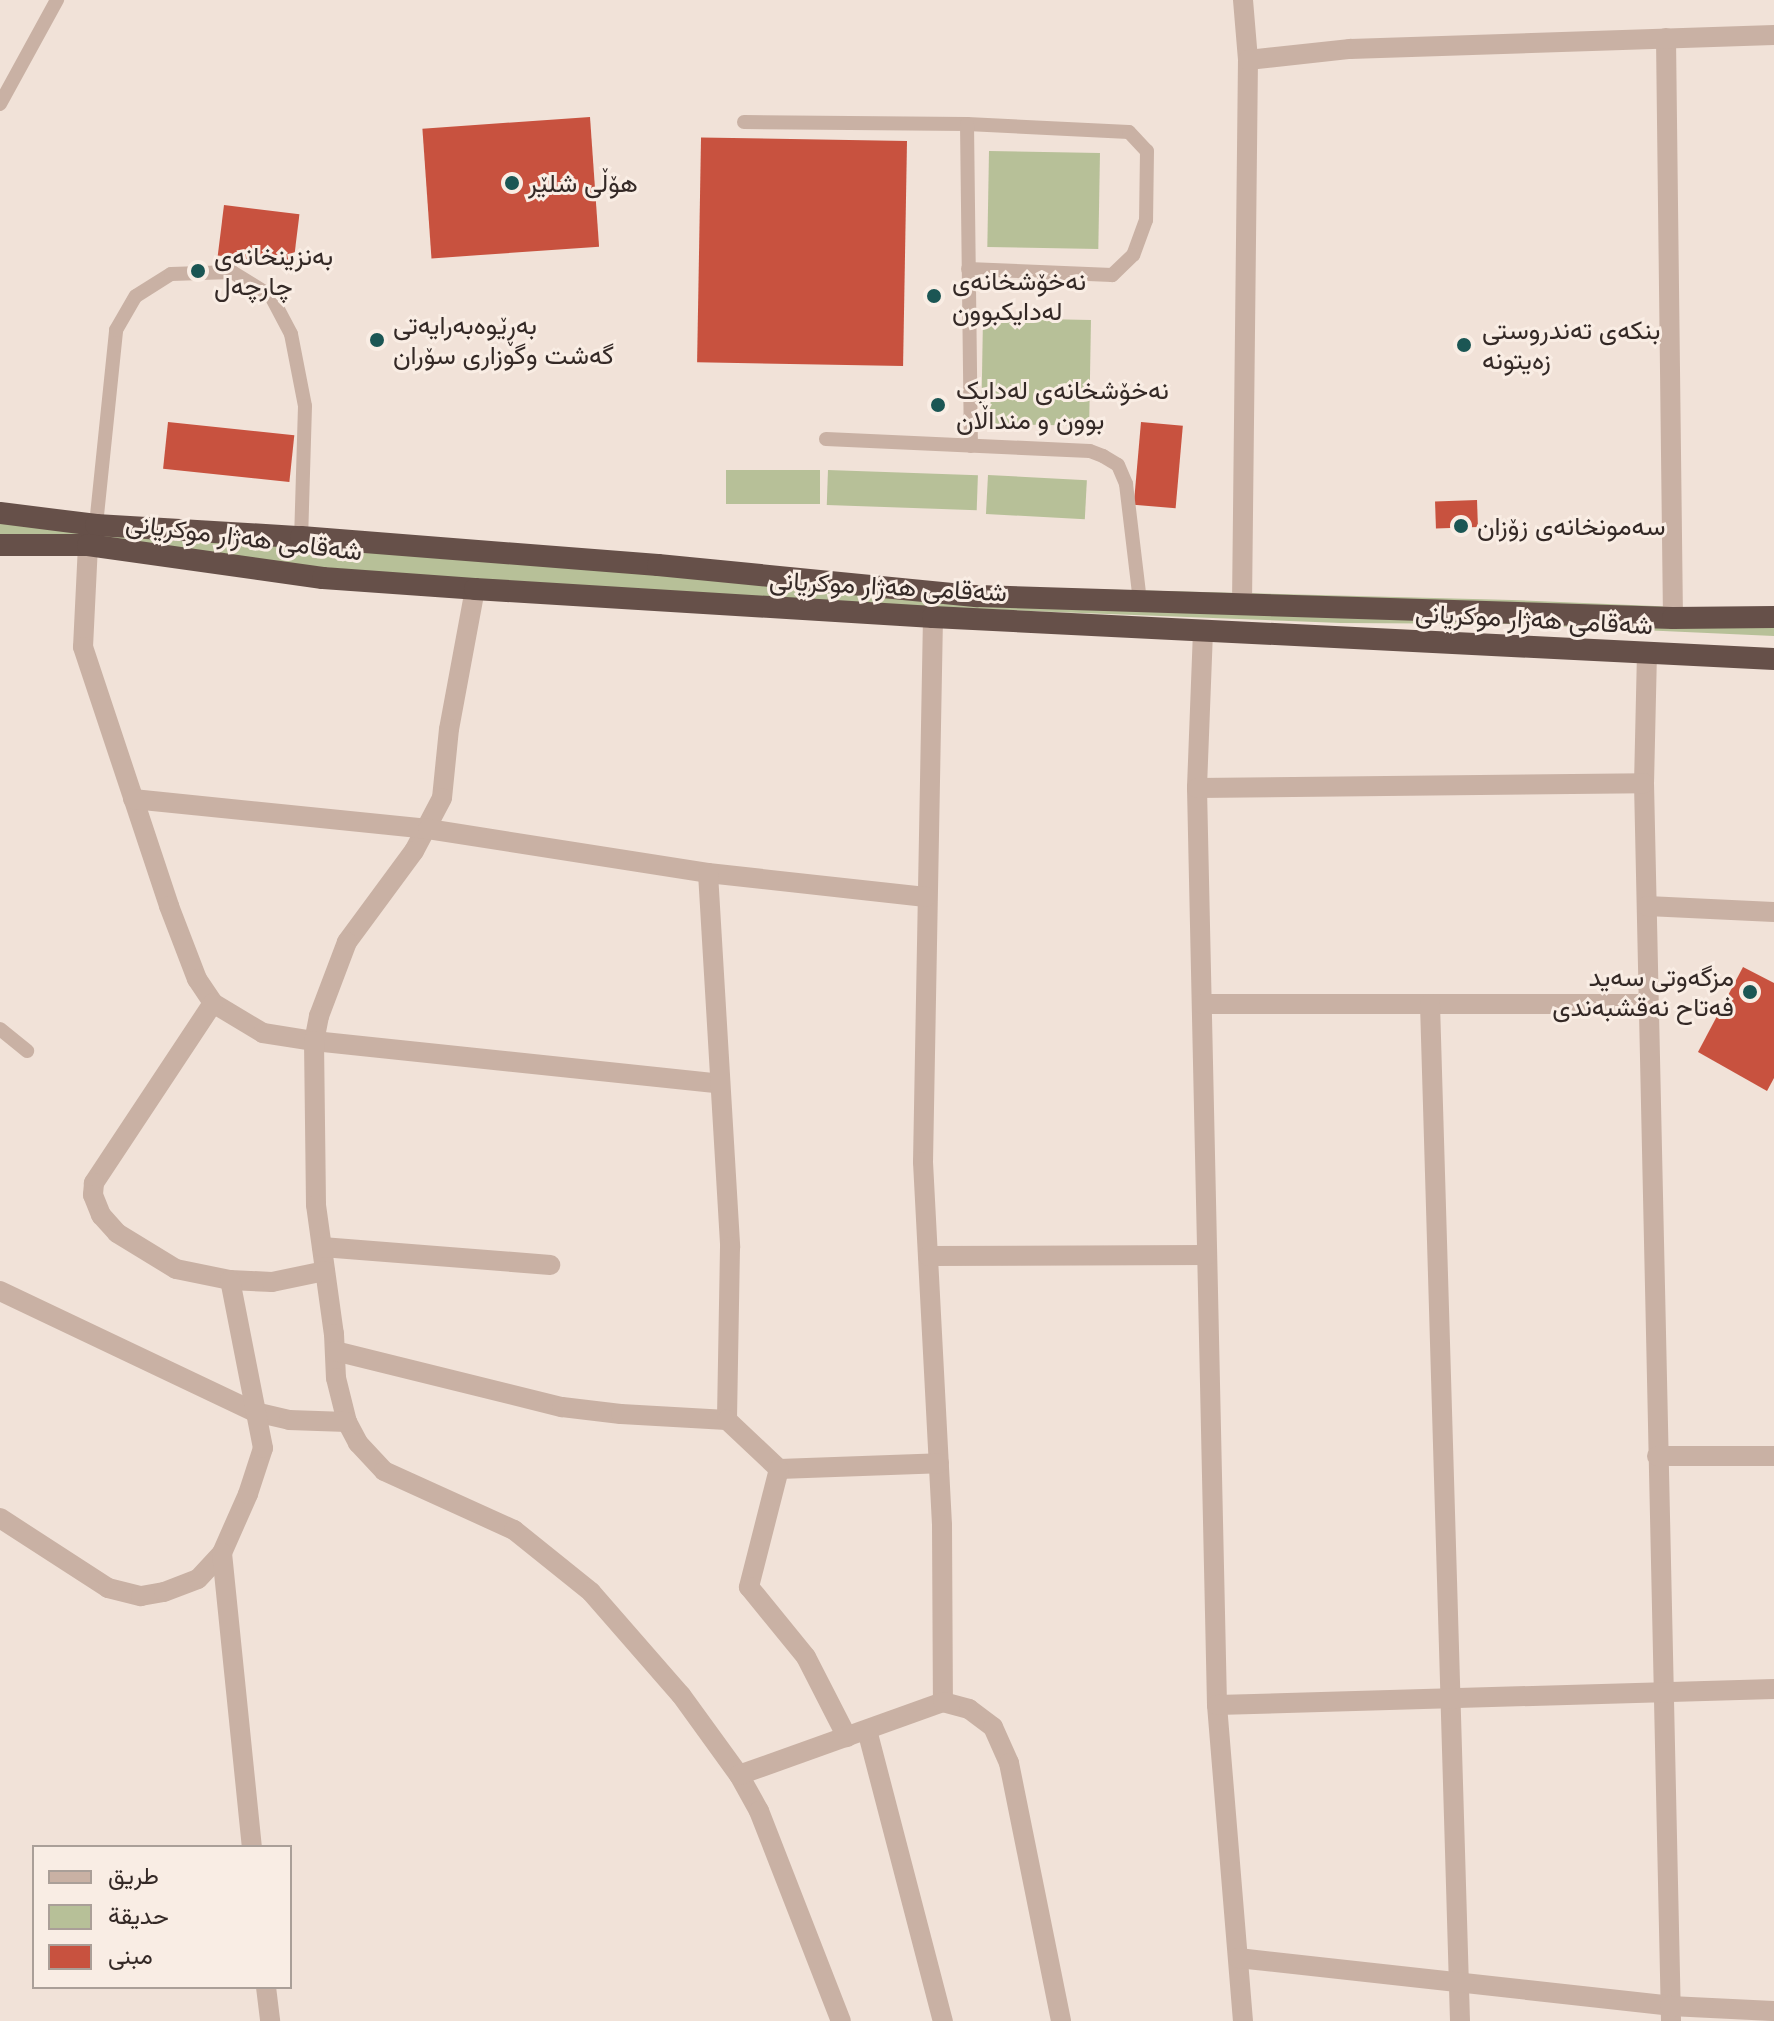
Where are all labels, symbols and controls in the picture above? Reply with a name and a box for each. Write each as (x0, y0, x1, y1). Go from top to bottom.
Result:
place label: هۆڵی شلێر (528, 167, 638, 199)
marker: هۆڵی شلێر (503, 174, 521, 192)
place label: بەنزینخانەی چارچەل (214, 240, 333, 302)
marker: بەنزینخانەی چارچەل (189, 262, 207, 280)
place label: نەخۆشخانەی لەدایکبوون (952, 265, 1086, 326)
marker: نەخۆشخانەی لەدایکبوون (923, 285, 945, 307)
place label: بەڕێوەبەرایەتی گەشت وگوزاری سۆران (393, 309, 614, 370)
place label: بنکەی تەندروستی زەیتونە (1482, 314, 1660, 376)
marker: بەڕێوەبەرایەتی گەشت وگوزاری سۆران (368, 331, 386, 349)
marker: بنکەی تەندروستی زەیتونە (1453, 334, 1475, 356)
place label: نەخۆشخانەی لەدایک بوون و منداڵان (956, 374, 1169, 436)
marker: نەخۆشخانەی لەدایک بوون و منداڵان (927, 394, 949, 416)
street label: شەقامی ھەژار موکریانی (124, 507, 364, 567)
place label: سەمونخانەی زۆزان (1477, 510, 1666, 542)
marker: سەمونخانەی زۆزان (1452, 517, 1470, 535)
street label: شەقامی ھەژار موکریانی (768, 564, 1008, 608)
street label: شەقامی ھەژار موکریانی (1414, 597, 1654, 641)
place label: مزگەوتی سەید فەتاح نەقشبەندی (1552, 961, 1734, 1022)
marker: مزگەوتی سەید فەتاح نەقشبەندی (1741, 983, 1759, 1001)
legend (32, 1845, 292, 1989)
text: طريق (108, 1858, 159, 1891)
text: حديقة (108, 1898, 169, 1931)
text: مبنى (108, 1938, 153, 1971)

